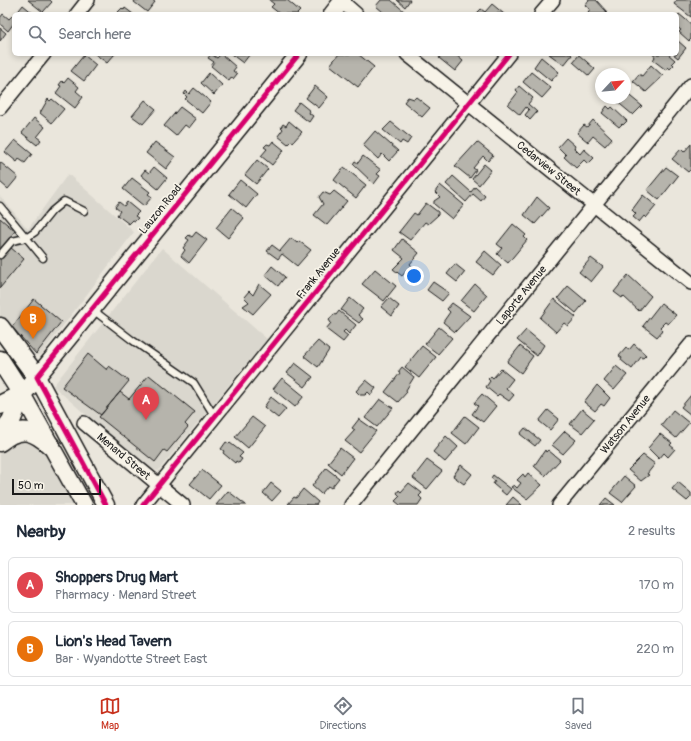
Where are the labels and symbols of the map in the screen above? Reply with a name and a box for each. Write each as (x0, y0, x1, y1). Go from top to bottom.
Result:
north arrow (595, 68, 631, 104)
street label: Cedarview Street (514, 139, 584, 199)
street label: Lauzon Road (137, 182, 184, 237)
street label: Frank Avenue (294, 245, 343, 302)
street label: Laporte Avenue (494, 263, 550, 328)
your location (404, 266, 424, 286)
pin: B (20, 306, 46, 339)
pin: A (133, 387, 159, 420)
street label: Watson Avenue (598, 392, 653, 456)
street label: Menard Street (94, 430, 153, 483)
scale bar (12, 477, 101, 496)

